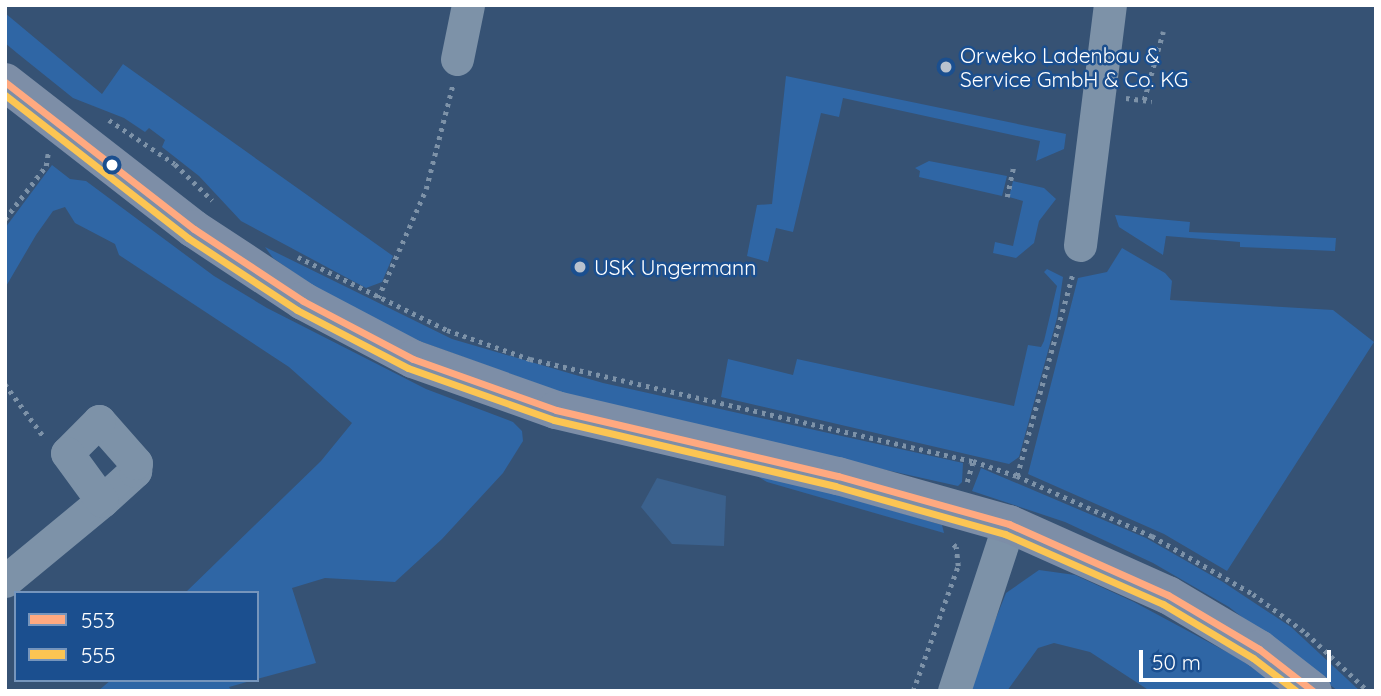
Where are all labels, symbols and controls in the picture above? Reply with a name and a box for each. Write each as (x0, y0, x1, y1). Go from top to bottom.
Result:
place label: Orweko Ladenbau & Service GmbH & Co. KG (960, 42, 1188, 92)
marker: Orweko Ladenbau & Service GmbH & Co. KG (938, 59, 954, 75)
unlabelled marker (105, 158, 119, 172)
place label: USK Ungermann (594, 254, 756, 280)
marker: USK Ungermann (572, 259, 588, 275)
legend (14, 591, 259, 682)
text: 553 (81, 607, 115, 633)
scale bar (1143, 636, 1336, 680)
text: 555 (81, 642, 115, 668)
text: 50 m (1152, 649, 1201, 675)

